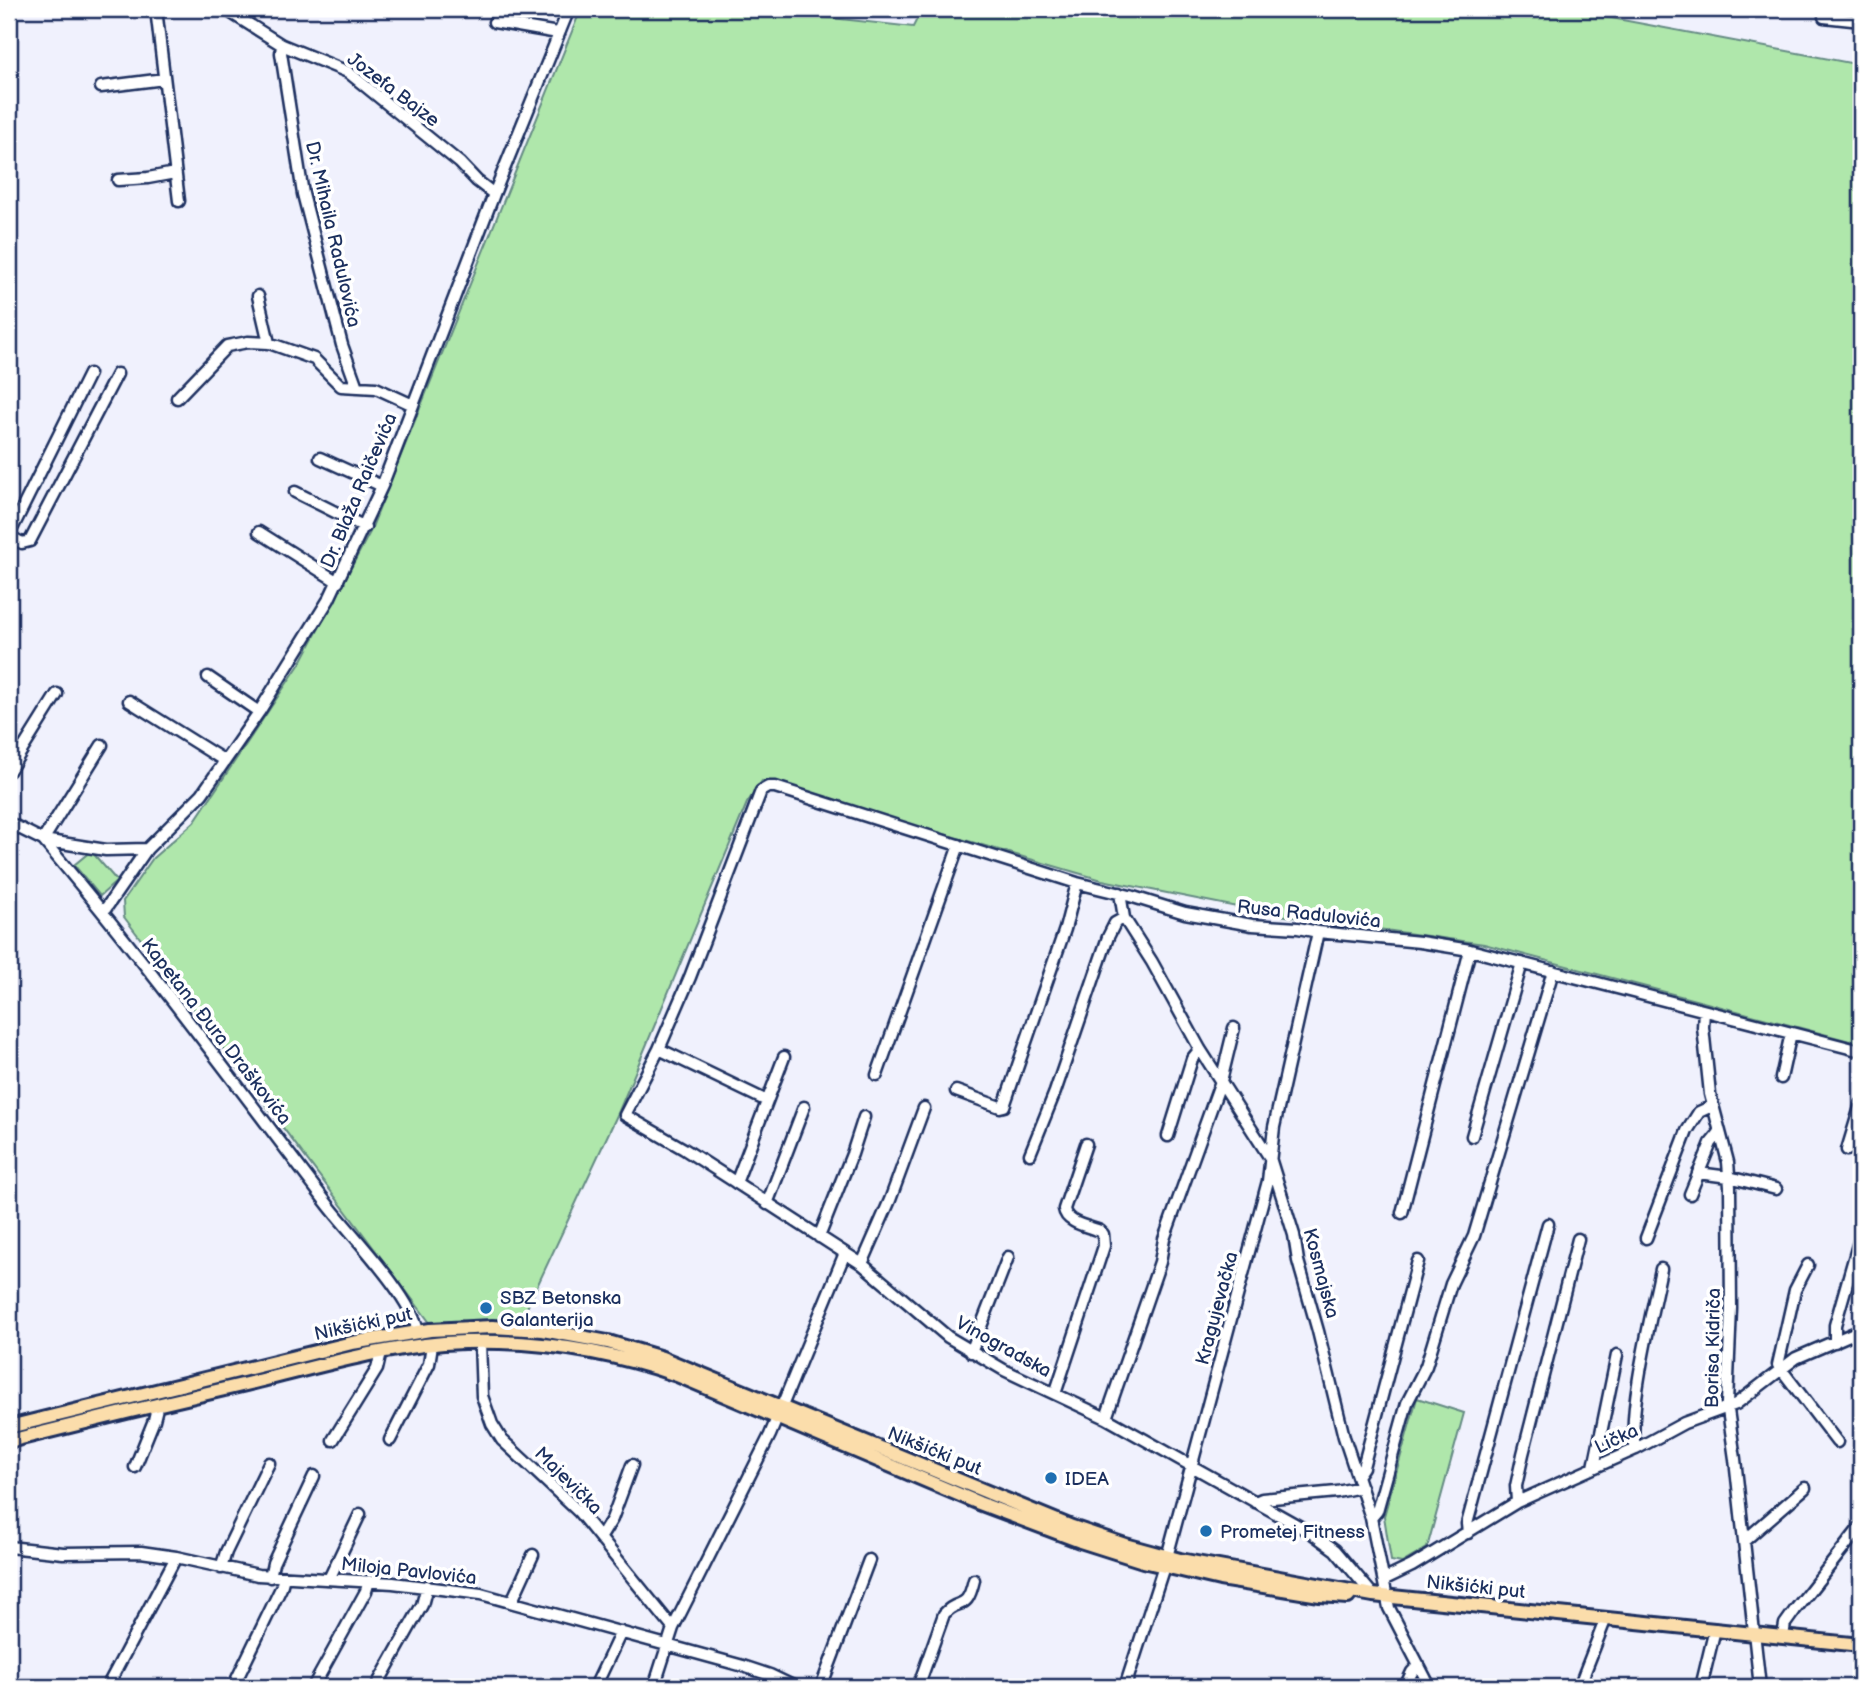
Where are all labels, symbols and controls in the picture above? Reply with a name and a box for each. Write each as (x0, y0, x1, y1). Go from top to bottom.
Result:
street label: Jozefa Bajze (342, 48, 444, 132)
street label: Dr. Mihaila Radulovića (300, 139, 365, 330)
street label: Dr. Blaža Raičevića (316, 410, 402, 572)
street label: Rusa Radulovića (1236, 896, 1382, 933)
street label: Kapetana Đura Draškovića (136, 934, 296, 1130)
street label: Kosmajska (1297, 1226, 1344, 1321)
street label: Kragujevačka (1191, 1249, 1244, 1368)
place label: SBZ Betonska Galanterija (500, 1287, 622, 1332)
street label: Borisa Kidriča (1701, 1288, 1726, 1408)
marker: SBZ Betonska Galanterija (478, 1300, 494, 1316)
street label: Nikšićki put (312, 1303, 414, 1346)
street label: Vinogradska (951, 1312, 1055, 1383)
street label: Lička (1591, 1419, 1642, 1459)
street label: Nikšićki put (884, 1422, 985, 1481)
street label: Majevička (529, 1442, 607, 1520)
place label: IDEA (1065, 1468, 1109, 1491)
marker: IDEA (1043, 1470, 1059, 1486)
place label: Prometej Fitness (1220, 1521, 1365, 1544)
marker: Prometej Fitness (1198, 1523, 1214, 1539)
street label: Miloja Pavlovića (340, 1553, 478, 1590)
street label: Nikšićki put (1425, 1571, 1527, 1604)

